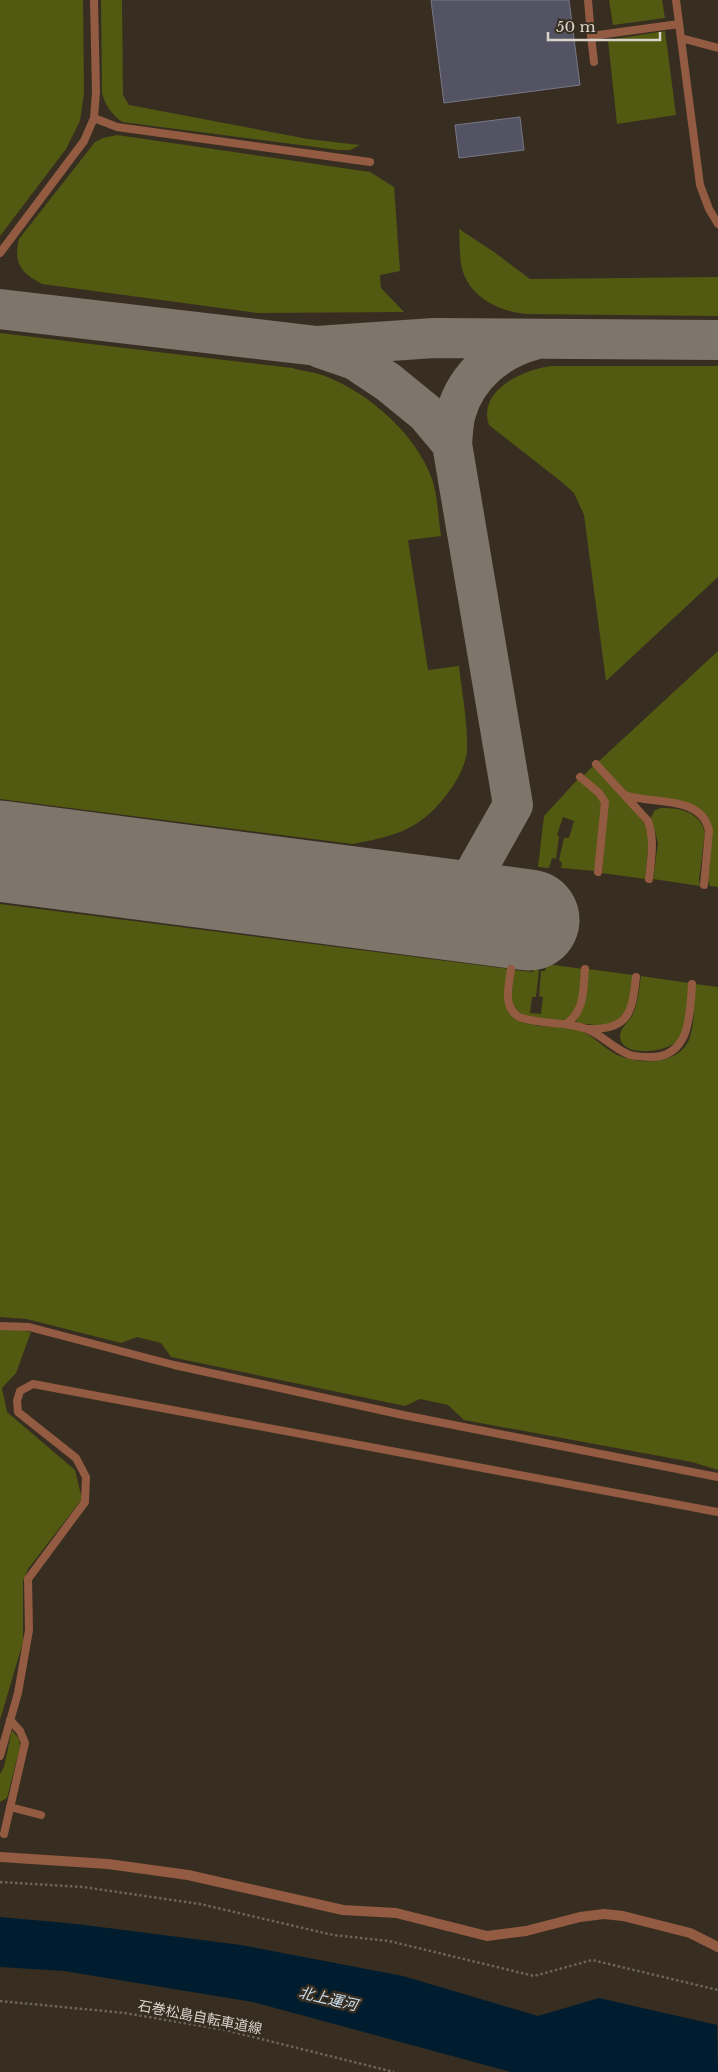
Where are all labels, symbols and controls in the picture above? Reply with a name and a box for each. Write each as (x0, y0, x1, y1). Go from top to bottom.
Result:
scale bar (548, 10, 660, 42)
text: 50 m (556, 17, 596, 36)
water label: 北上運河 (297, 1983, 362, 2015)
street label: 石巻松島自転車道線 (136, 1996, 264, 2038)

